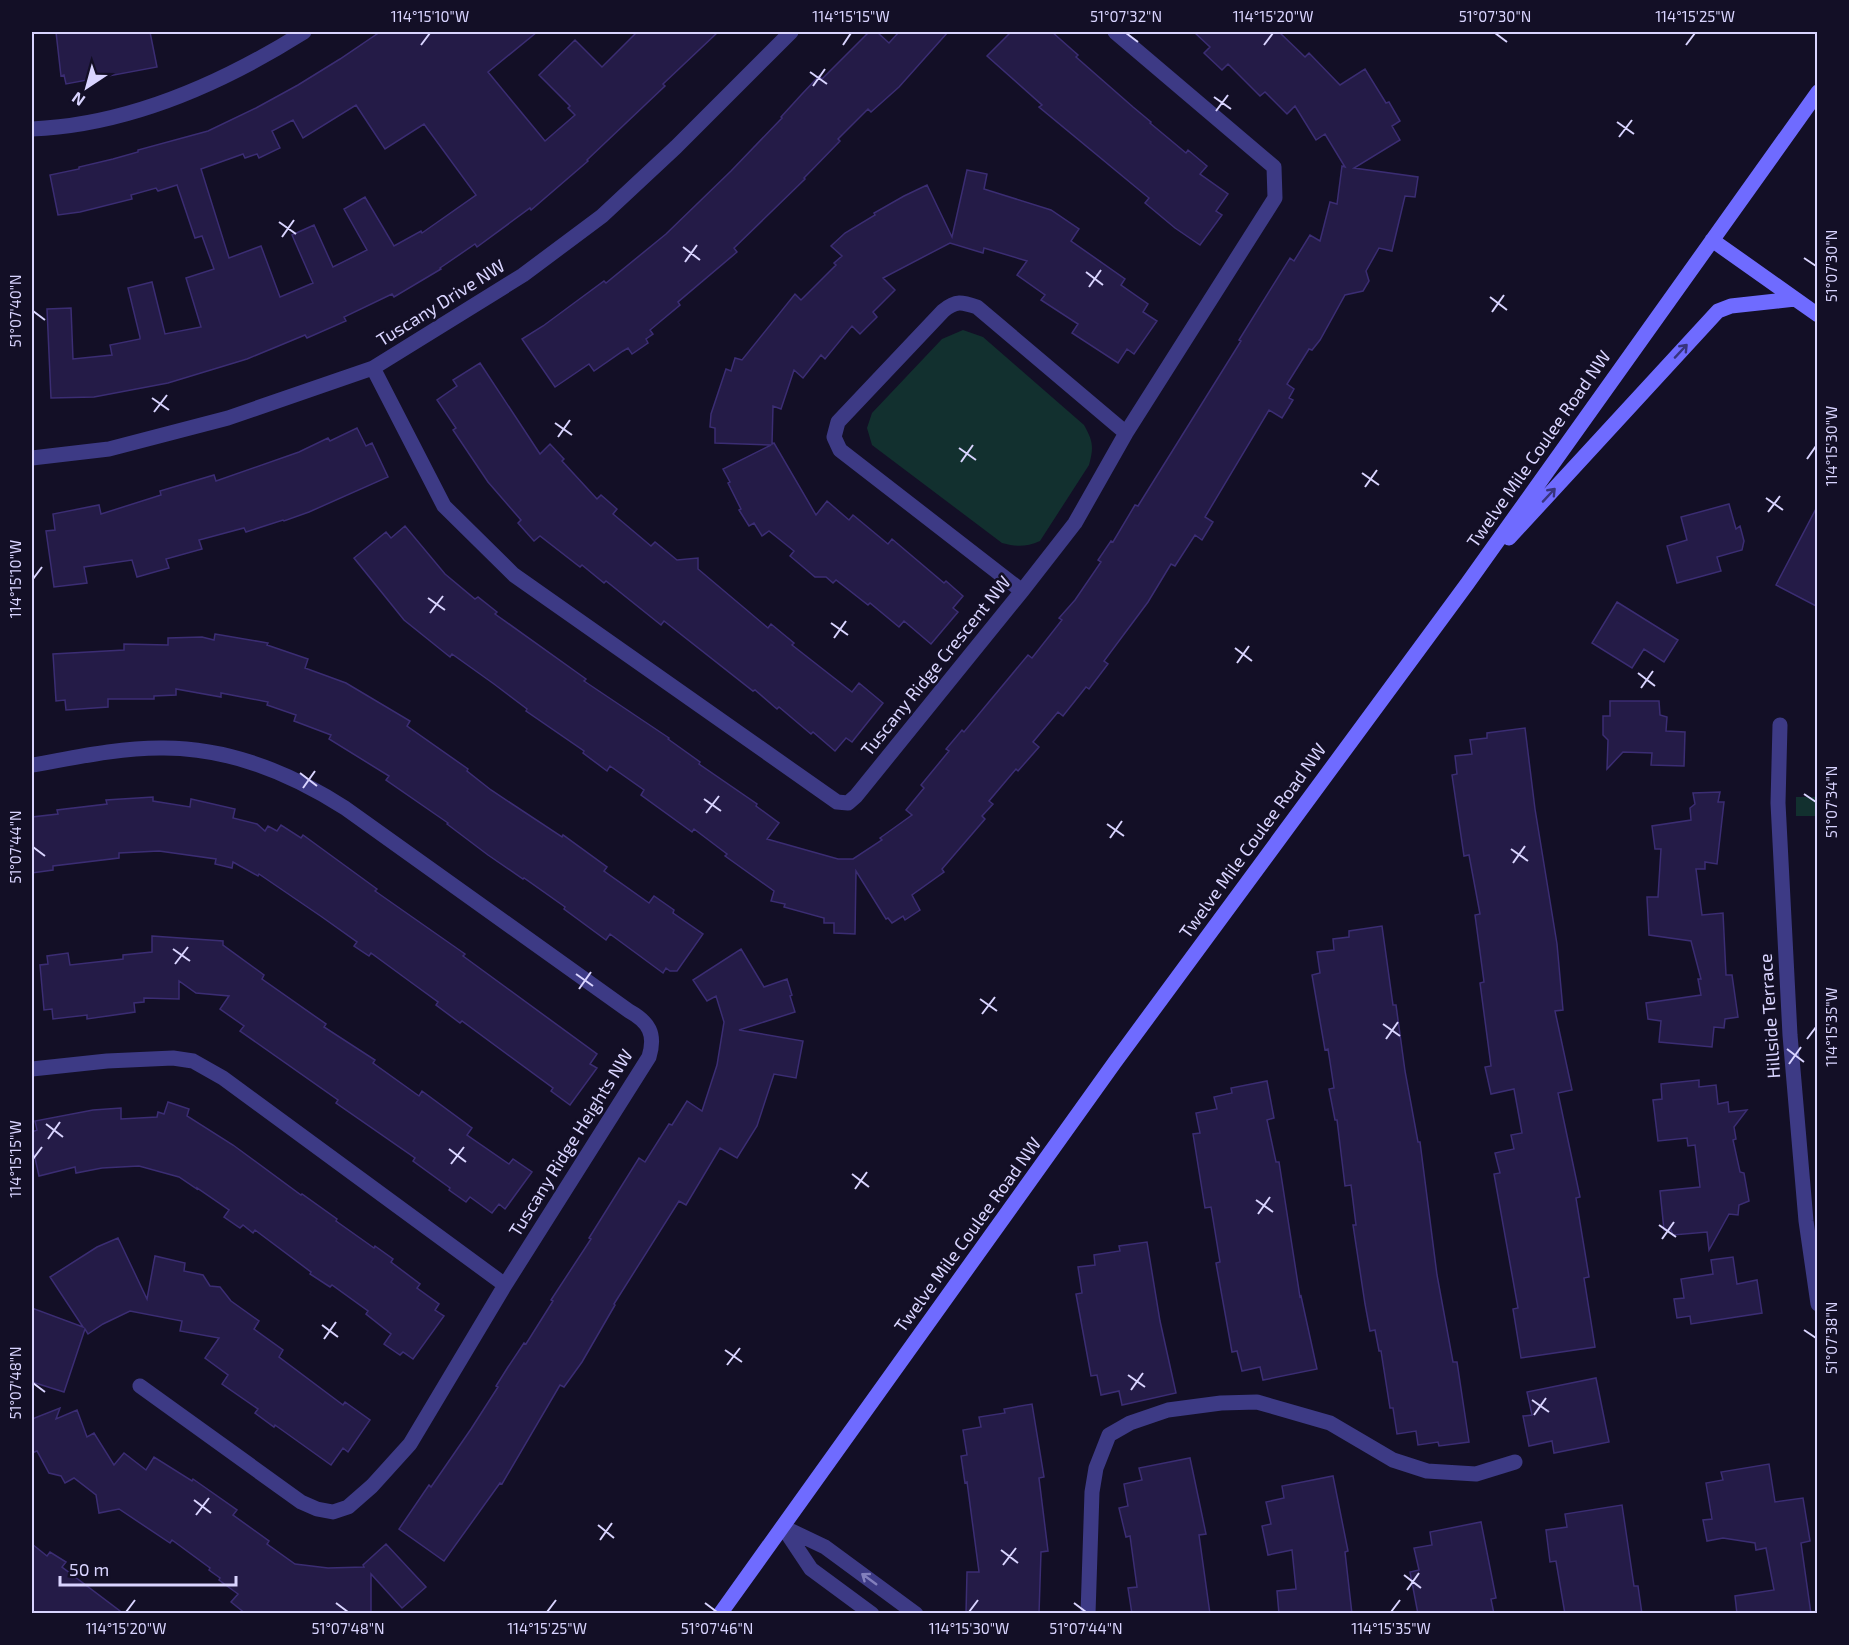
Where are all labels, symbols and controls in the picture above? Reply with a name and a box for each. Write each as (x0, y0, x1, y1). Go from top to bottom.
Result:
text: 114°15'10"W (391, 7, 469, 25)
text: 114°15'15"W (812, 7, 890, 25)
text: 51°07'32"N (1090, 7, 1162, 25)
text: 114°15'20"W (1233, 7, 1313, 25)
text: 51°07'30"N (1459, 7, 1531, 25)
text: 114°15'25"W (1655, 7, 1735, 25)
north arrow (57, 57, 117, 117)
text: N (68, 88, 88, 111)
text: 51°07'30"N (1822, 230, 1840, 302)
street label: Tuscany Drive NW (372, 254, 509, 350)
text: 51°07'40"N (6, 274, 24, 348)
one-way arrow (1674, 344, 1688, 359)
street label: Twelve Mile Coulee Road NW (1462, 346, 1615, 551)
text: 114°15'30"W (1822, 406, 1840, 486)
one-way arrow (1542, 488, 1556, 503)
text: 114°15'10"W (6, 540, 24, 618)
street label: Tuscany Ridge Crescent NW (856, 571, 1015, 760)
street label: Twelve Mile Coulee Road NW (1174, 739, 1330, 942)
text: 51°07'34"N (1822, 766, 1840, 838)
text: 51°07'44"N (6, 810, 24, 884)
street label: Hillside Terrace (1754, 953, 1784, 1079)
text: 114°15'35"W (1822, 987, 1840, 1067)
street label: Tuscany Ridge Heights NW (503, 1045, 637, 1240)
text: 114°15'15"W (6, 1120, 24, 1198)
street label: Twelve Mile Coulee Road NW (889, 1133, 1045, 1336)
text: 51°07'38"N (1822, 1302, 1840, 1374)
text: 51°07'48"N (6, 1346, 24, 1420)
scale bar (60, 1549, 236, 1587)
text: 50 m (69, 1558, 109, 1580)
one-way arrow (861, 1573, 877, 1585)
text: 114°15'20"W (86, 1619, 166, 1637)
text: 51°07'48"N (311, 1619, 385, 1637)
text: 114°15'25"W (507, 1619, 587, 1637)
text: 51°07'46"N (681, 1619, 753, 1637)
text: 114°15'30"W (929, 1619, 1009, 1637)
text: 51°07'44"N (1049, 1619, 1123, 1637)
text: 114°15'35"W (1351, 1619, 1431, 1637)

